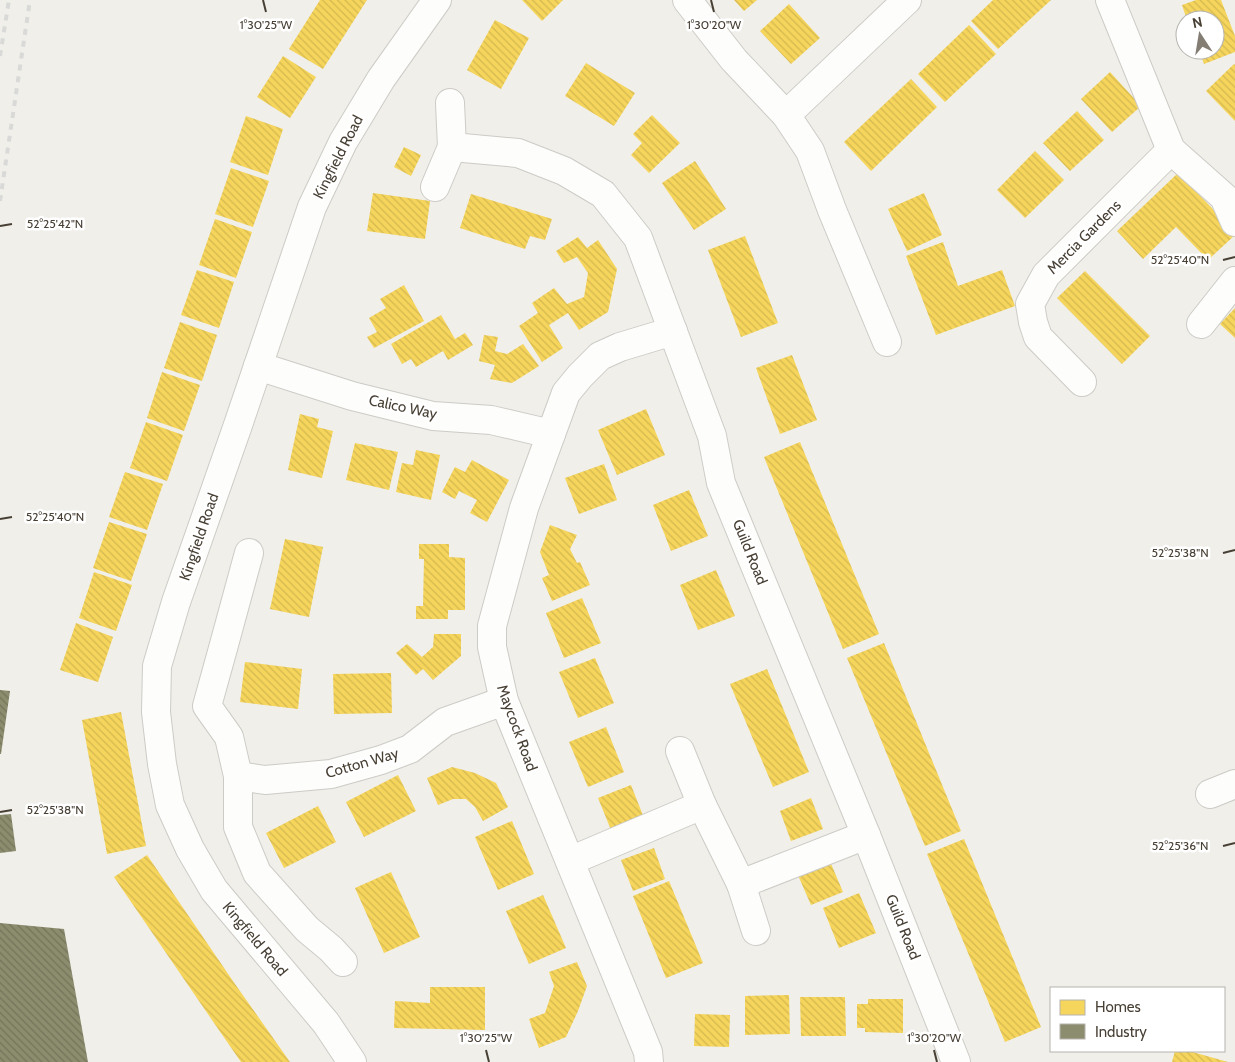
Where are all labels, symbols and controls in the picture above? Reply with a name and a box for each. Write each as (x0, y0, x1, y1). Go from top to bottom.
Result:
north arrow (1175, 10, 1225, 60)
text: N (1191, 12, 1204, 32)
text: 1°30'25"W (240, 17, 293, 32)
text: 1°30'20"W (687, 17, 742, 32)
street label: Kingfield Road (309, 112, 367, 202)
street label: Mercia Gardens (1043, 196, 1125, 278)
text: 52°25'42"N (27, 216, 83, 231)
text: 52°25'40"N (1151, 252, 1209, 267)
street label: Calico Way (367, 391, 439, 423)
street label: Kingfield Road (176, 491, 222, 583)
text: 52°25'40"N (26, 509, 84, 524)
street label: Guild Road (729, 517, 771, 587)
text: 52°25'38"N (1151, 545, 1209, 560)
street label: Maycock Road (493, 682, 541, 774)
street label: Cotton Way (323, 744, 401, 782)
text: 52°25'38"N (26, 802, 84, 817)
text: 52°25'36"N (1152, 838, 1208, 853)
street label: Guild Road (882, 892, 924, 962)
street label: Kingfield Road (219, 898, 291, 980)
legend (1050, 987, 1225, 1052)
text: Homes (1095, 998, 1141, 1016)
text: Industry (1095, 1023, 1147, 1041)
text: 1°30'25"W (460, 1030, 513, 1045)
text: 1°30'20"W (907, 1030, 962, 1045)

